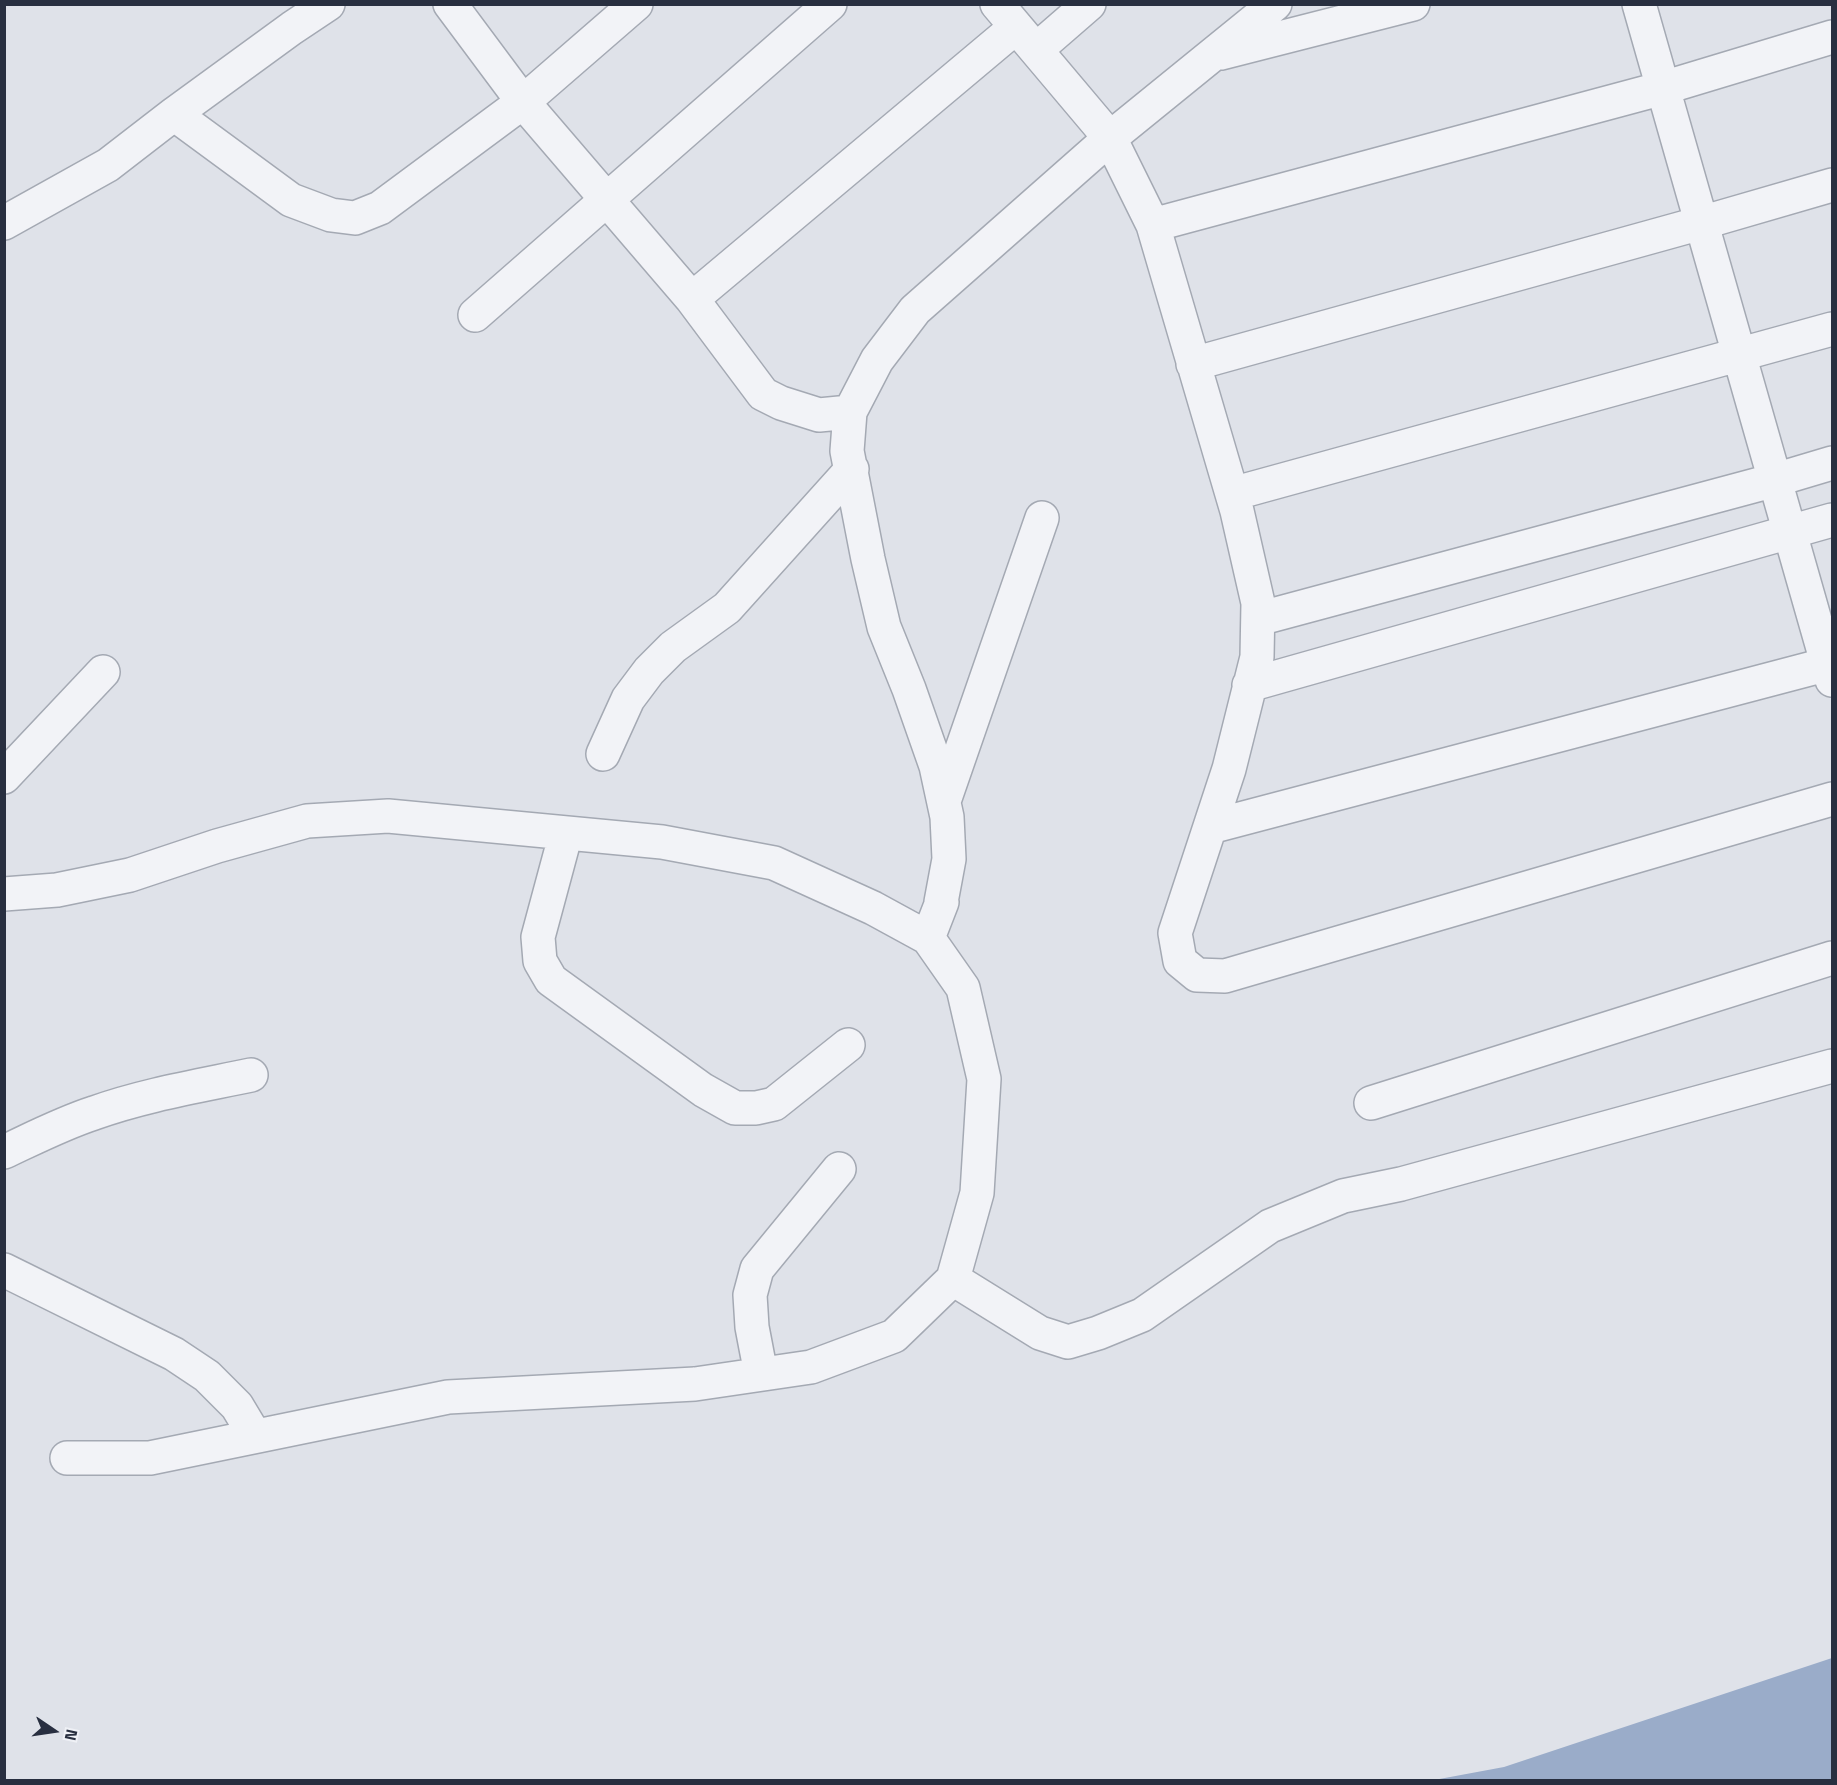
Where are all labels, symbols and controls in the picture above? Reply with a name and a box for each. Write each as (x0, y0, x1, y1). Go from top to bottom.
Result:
north arrow (24, 1701, 84, 1761)
text: N (59, 1727, 84, 1743)

